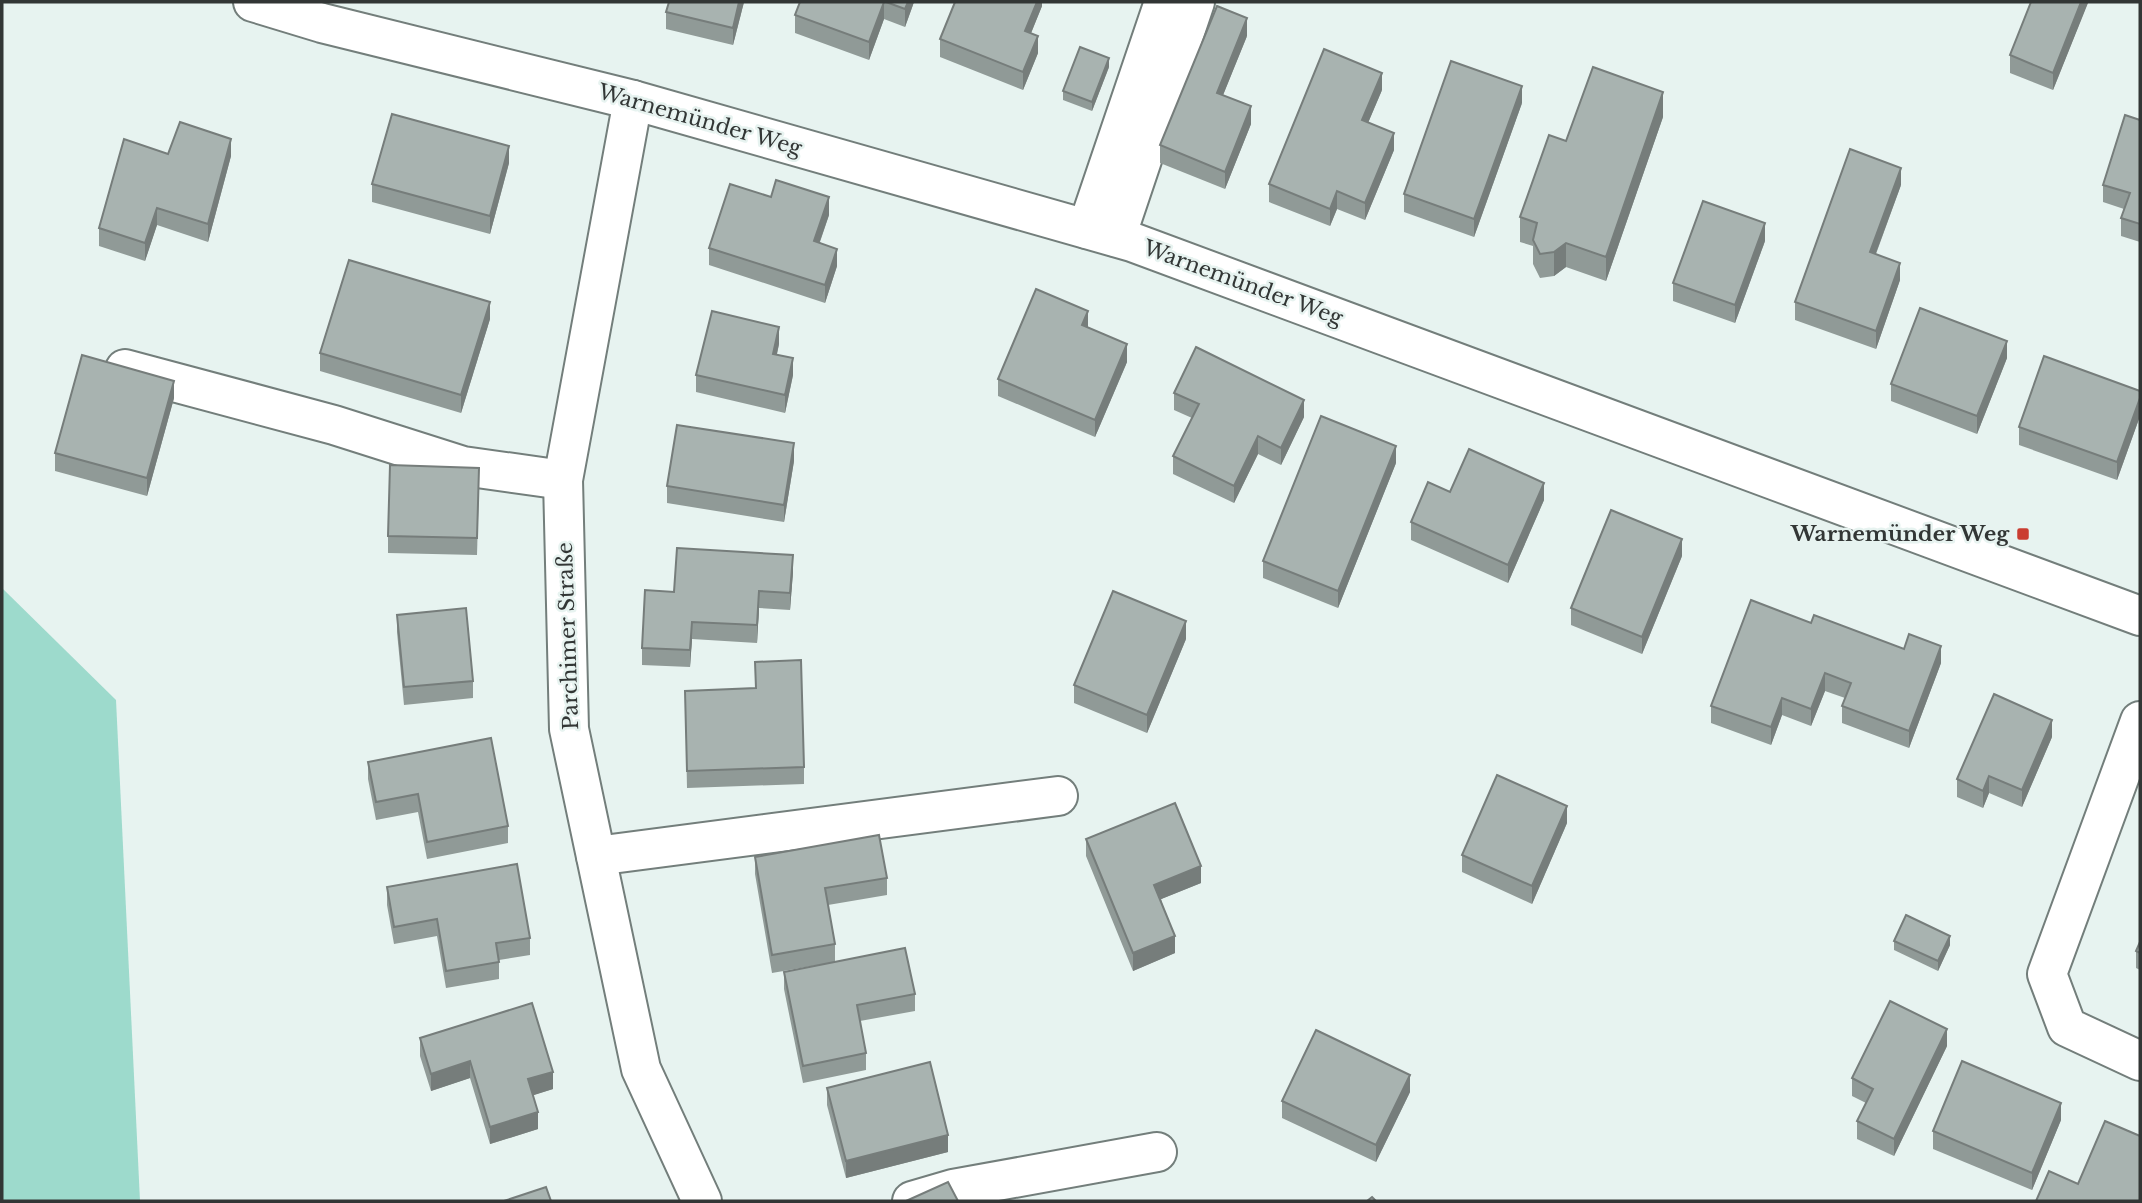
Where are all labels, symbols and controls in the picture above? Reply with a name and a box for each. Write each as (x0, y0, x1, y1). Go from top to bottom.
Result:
street label: Warnemünder Weg (594, 78, 805, 162)
street label: Warnemünder Weg (1139, 234, 1347, 331)
place label: Warnemünder Weg (1790, 521, 2010, 547)
marker: Warnemünder Weg (2015, 526, 2031, 542)
street label: Parchimer Straße (552, 542, 584, 730)

